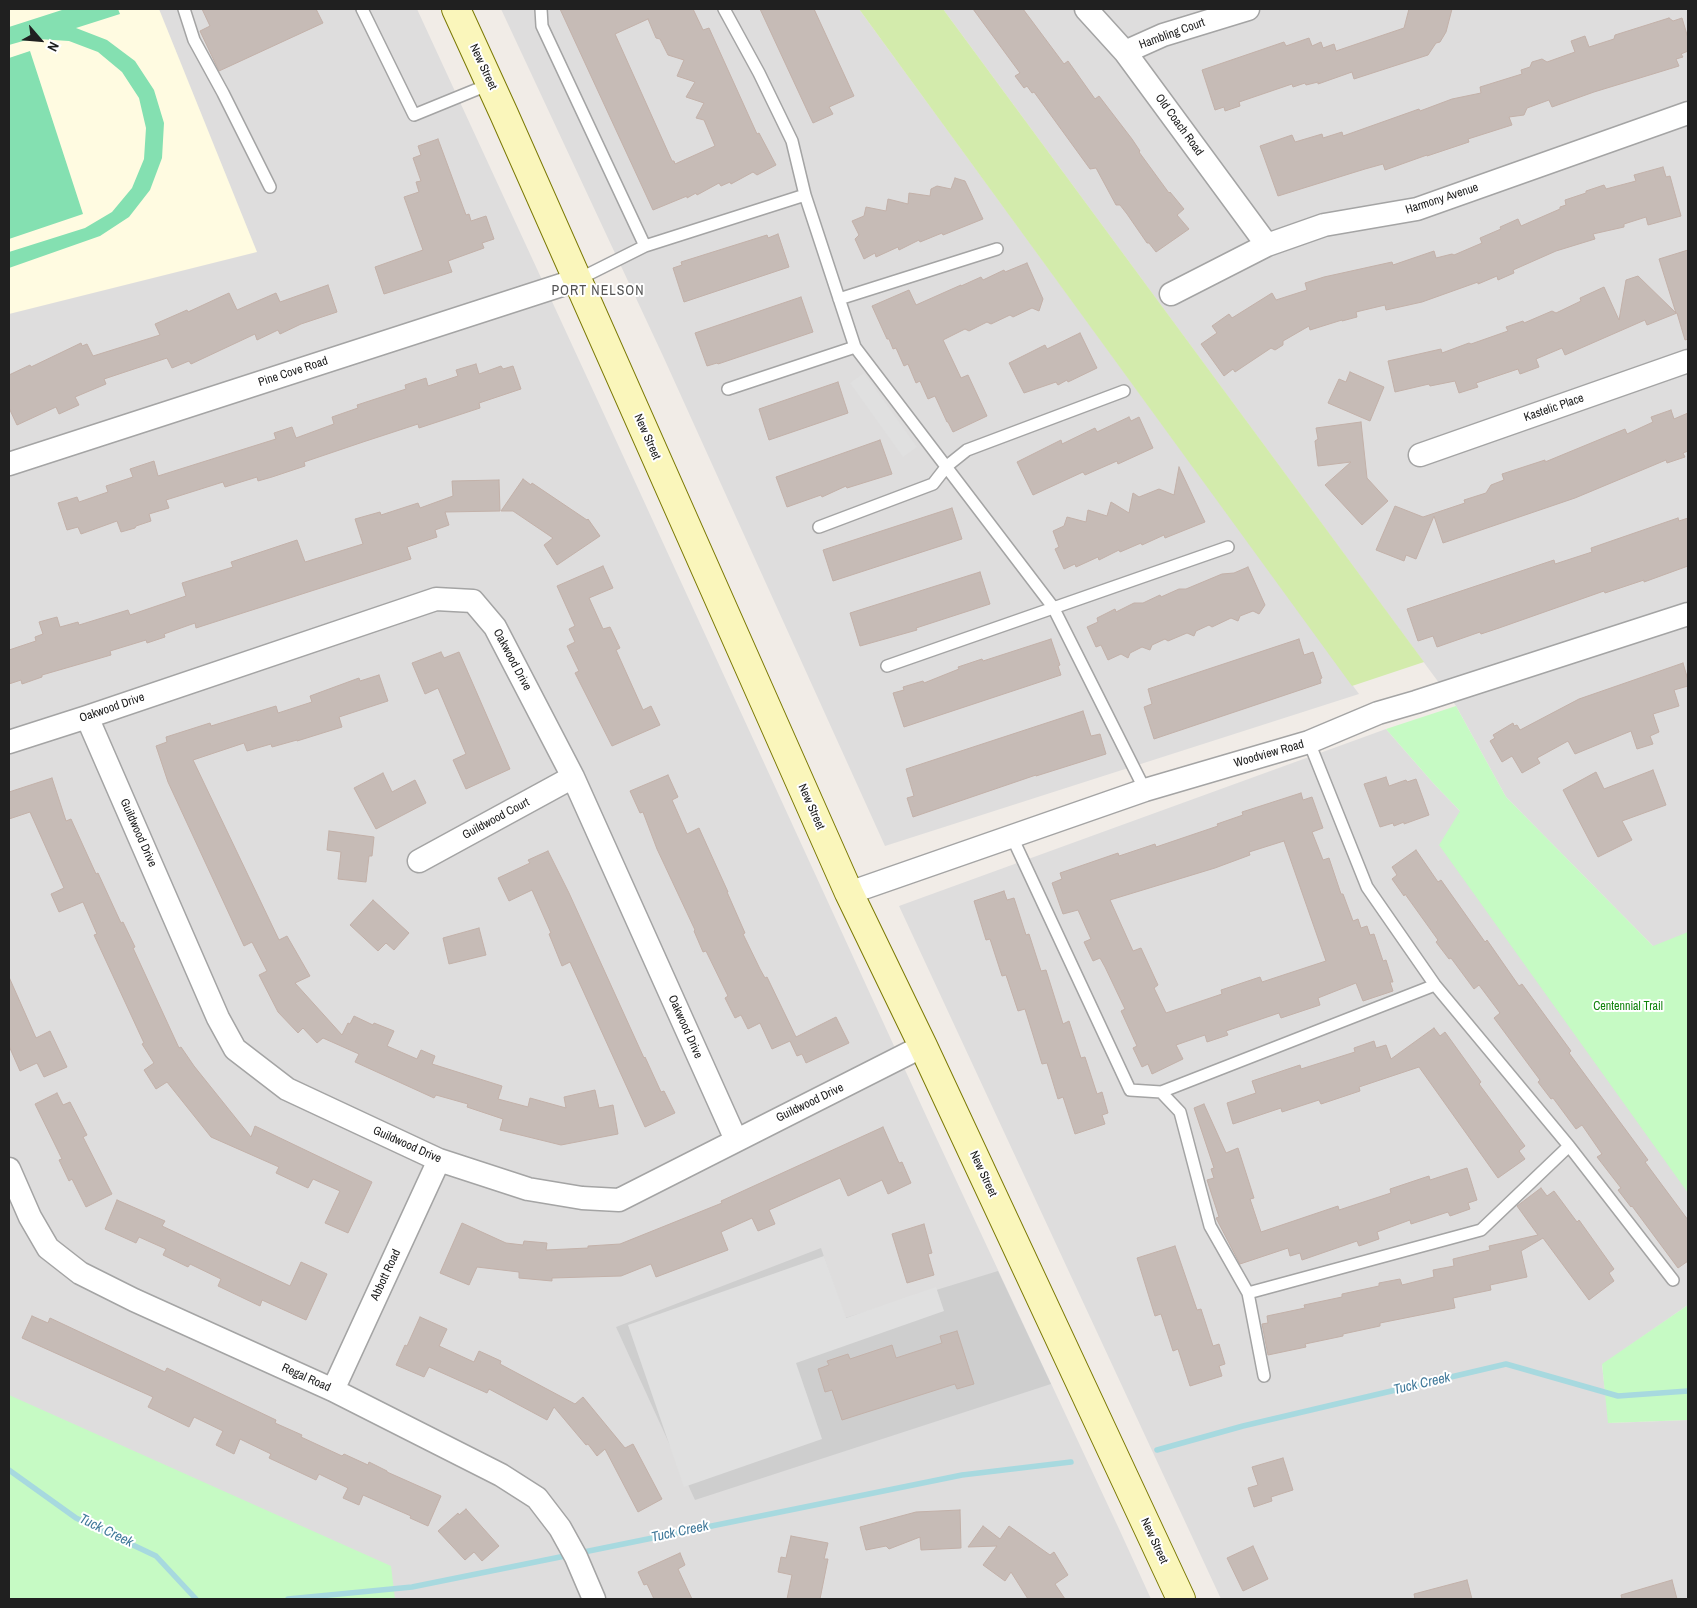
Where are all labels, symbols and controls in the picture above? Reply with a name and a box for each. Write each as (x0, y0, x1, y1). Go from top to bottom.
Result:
north arrow (15, 15, 65, 65)
street label: Hambling Court (1137, 15, 1207, 53)
text: N (43, 39, 63, 55)
street label: New Street (466, 42, 500, 92)
street label: Old Coach Road (1152, 91, 1206, 159)
street label: Harmony Avenue (1404, 180, 1480, 218)
district label: PORT NELSON (550, 283, 646, 299)
street label: Pine Cove Road (256, 354, 330, 390)
street label: Kastelic Place (1522, 391, 1586, 425)
street label: New Street (631, 412, 663, 462)
street label: Oakwood Drive (490, 627, 534, 693)
street label: Oakwood Drive (78, 690, 146, 726)
street label: Woodview Road (1232, 737, 1306, 771)
street label: New Street (795, 782, 827, 832)
street label: Guildwood Court (460, 795, 532, 843)
street label: Guildwood Drive (117, 797, 159, 869)
street label: Oakwood Drive (665, 993, 705, 1061)
park label: Centennial Trail (1593, 1000, 1663, 1014)
street label: Guildwood Drive (774, 1080, 846, 1126)
street label: Guildwood Drive (371, 1124, 443, 1166)
street label: New Street (966, 1149, 1000, 1199)
street label: Abbott Road (368, 1247, 404, 1303)
street label: Regal Road (279, 1361, 333, 1395)
water label: Tuck Creek (1392, 1369, 1452, 1399)
water label: Tuck Creek (76, 1511, 136, 1551)
street label: New Street (1137, 1516, 1171, 1566)
water label: Tuck Creek (650, 1518, 710, 1546)

